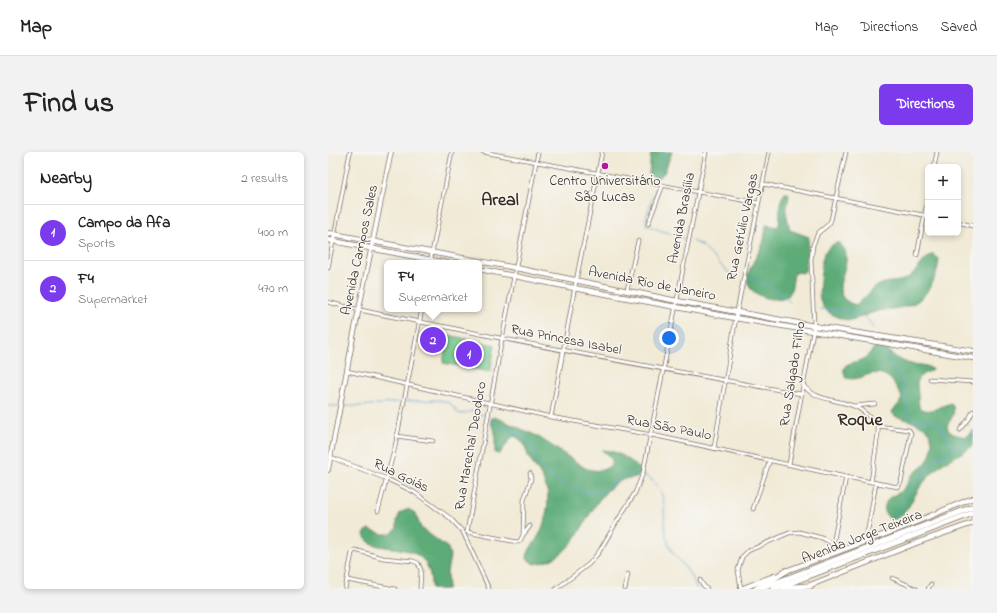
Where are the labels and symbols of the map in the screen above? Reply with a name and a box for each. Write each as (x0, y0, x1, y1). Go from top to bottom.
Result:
marker: Centro Universitário São Lucas (600, 161, 610, 171)
place label: Centro Universitário São Lucas (550, 171, 660, 208)
street label: Avenida Brasília (663, 171, 701, 265)
street label: Rua Getúlio Vargas (721, 171, 766, 283)
street label: Avenida Campos Sales (336, 183, 384, 317)
district label: Areal (481, 188, 519, 214)
street label: Avenida Rio de Janeiro (586, 261, 718, 307)
street label: Rua Princesa Isabel (509, 319, 623, 361)
street label: Rua Salgado Filho (774, 320, 813, 428)
pin: 2 (420, 325, 446, 355)
your location (659, 328, 679, 348)
pin: 1 (456, 339, 482, 369)
street label: Rua Marechal Deodoro (449, 380, 493, 512)
district label: Roque (837, 408, 883, 434)
street label: Rua São Paulo (625, 409, 713, 447)
street label: Rua Goiás (370, 454, 432, 498)
street label: Avenida Jorge Teixeira (799, 504, 926, 571)

